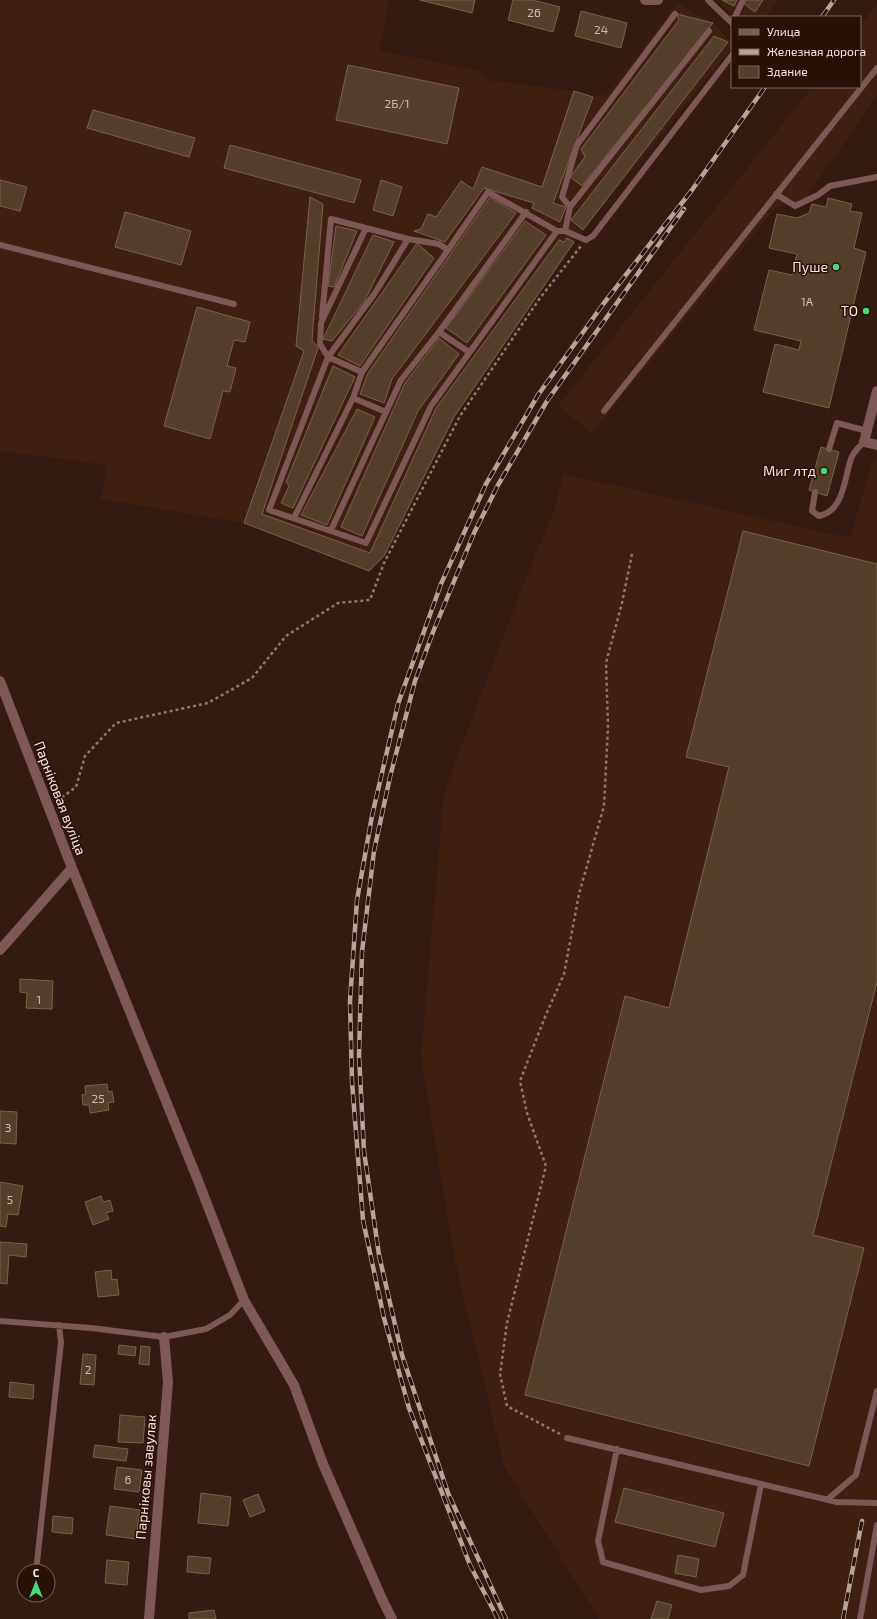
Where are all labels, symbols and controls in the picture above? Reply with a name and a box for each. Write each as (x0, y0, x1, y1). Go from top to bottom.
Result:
house number: 26 (527, 5, 541, 19)
legend (731, 16, 861, 88)
house number: 24 (594, 22, 608, 36)
text: Улица (767, 24, 800, 38)
text: Железная дорога (767, 44, 866, 58)
text: Здание (767, 64, 808, 78)
house number: 2Б/1 (385, 96, 409, 110)
place label: Пуше (792, 258, 828, 275)
marker: Пуше (831, 262, 841, 272)
house number: 1А (801, 294, 814, 308)
place label: ТО (841, 302, 858, 319)
marker: ТО (861, 306, 871, 316)
place label: Миг лтд (763, 462, 816, 479)
marker: Миг лтд (819, 466, 829, 476)
street label: Парніковая вуліца (31, 738, 90, 857)
house number: 1 (37, 992, 41, 1006)
house number: 25 (91, 1091, 105, 1105)
house number: 3 (5, 1120, 11, 1134)
house number: 5 (7, 1192, 13, 1206)
house number: 2 (85, 1362, 92, 1376)
street label: Парніковы завулак (132, 1413, 159, 1540)
house number: 6 (125, 1472, 132, 1486)
north arrow (16, 1563, 56, 1603)
text: С (33, 1566, 40, 1579)

